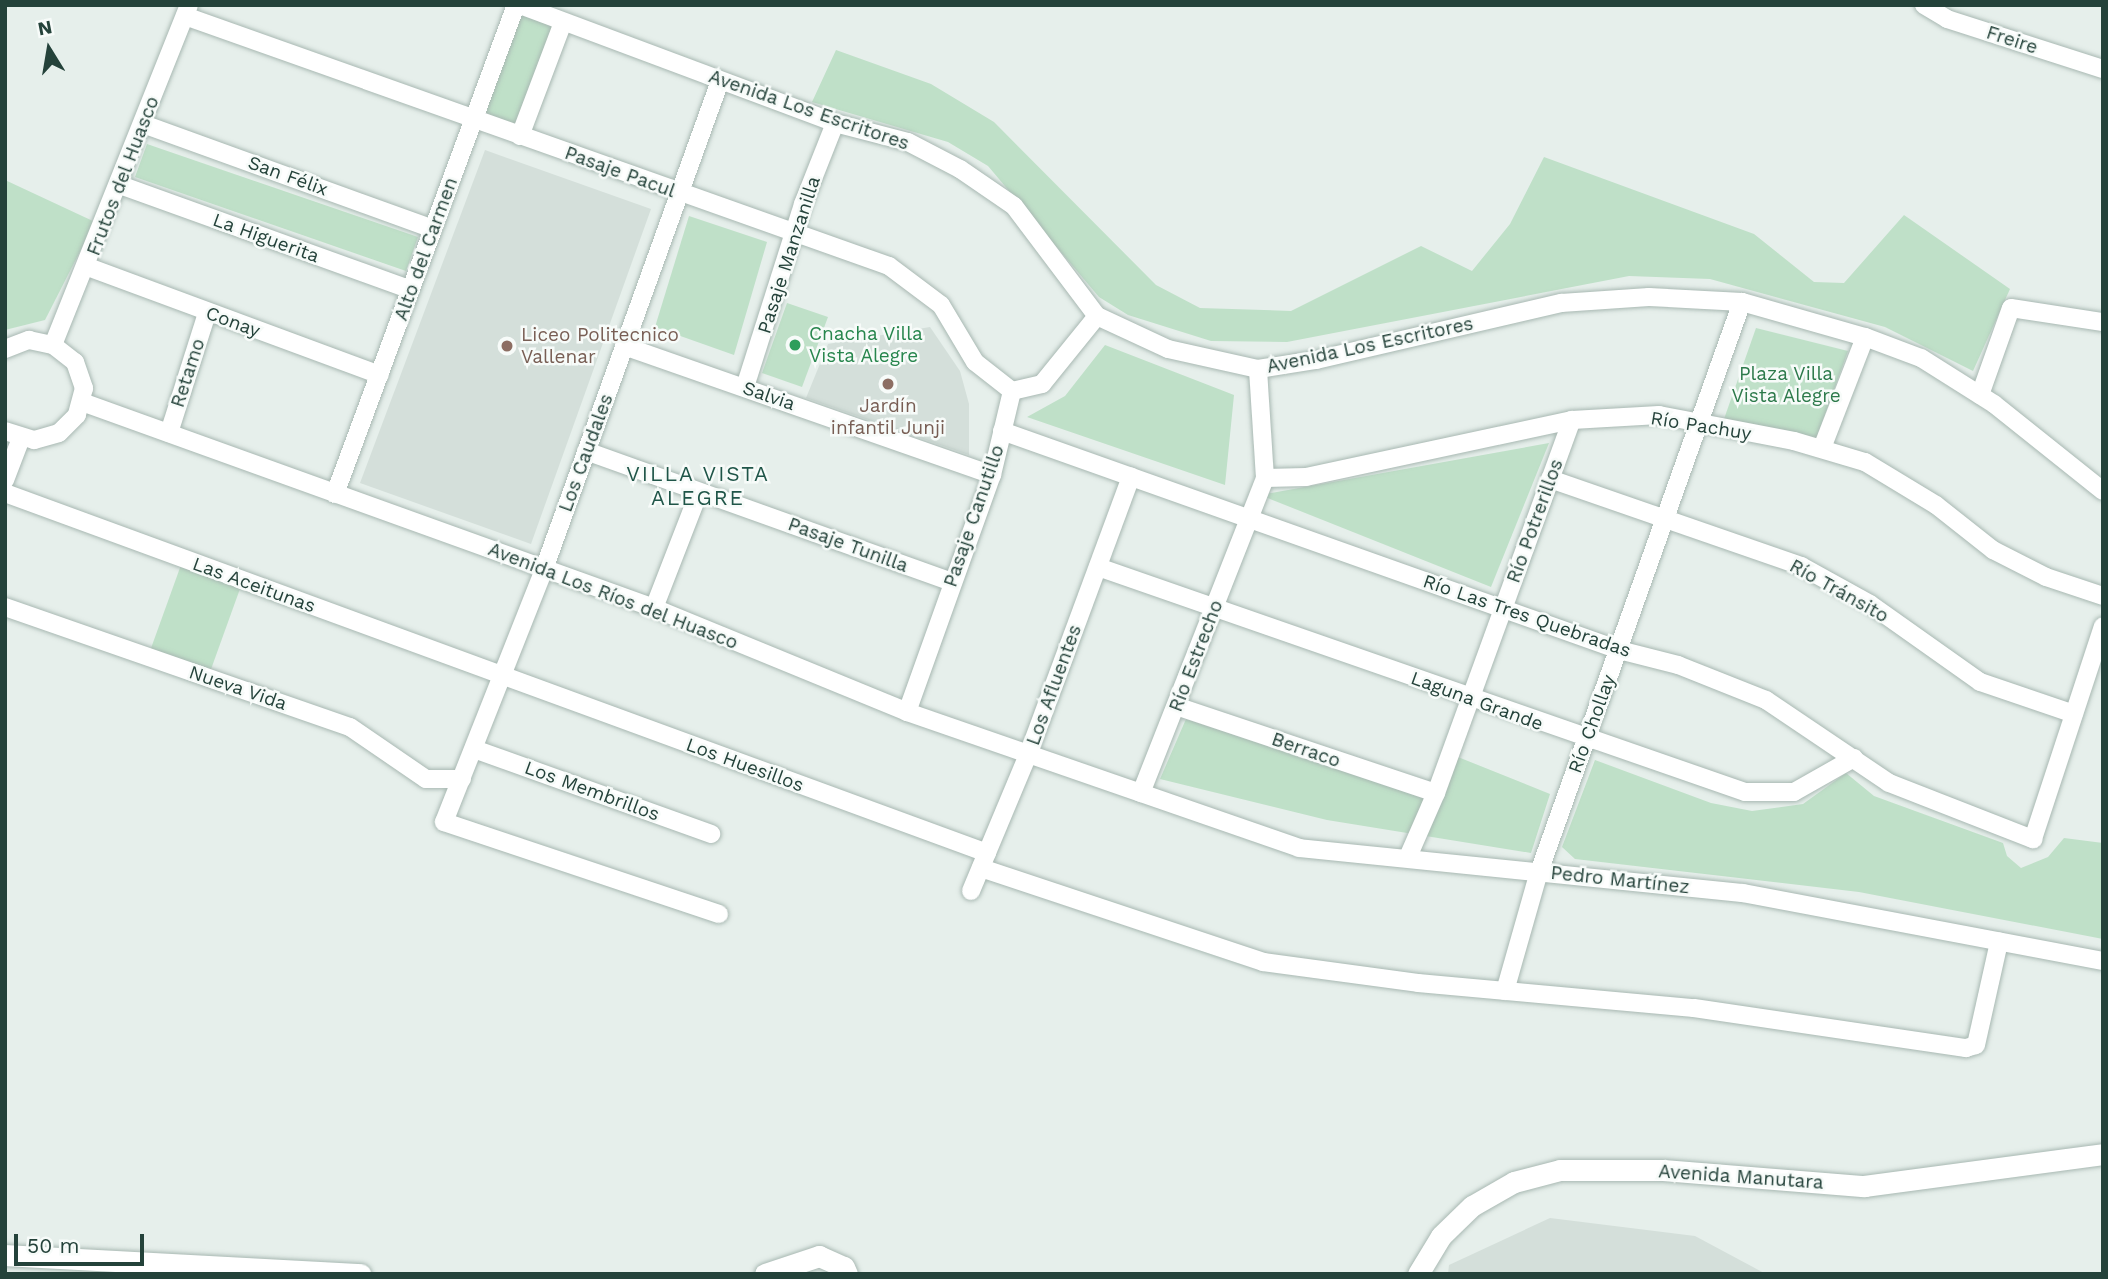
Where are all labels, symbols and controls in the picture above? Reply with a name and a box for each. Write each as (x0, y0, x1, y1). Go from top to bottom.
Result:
north arrow (14, 14, 84, 84)
text: N (36, 15, 54, 41)
street label: Freire (1983, 21, 2041, 59)
street label: Avenida Los Escritores (706, 65, 912, 155)
street label: Frutos del Huasco (82, 93, 164, 259)
street label: Pasaje Pacul (562, 141, 678, 203)
street label: San Félix (245, 151, 331, 201)
street label: Pasaje Manzanilla (753, 173, 825, 337)
street label: Alto del Carmen (389, 174, 463, 324)
street label: La Higuerita (210, 208, 322, 268)
street label: Conay (203, 302, 263, 342)
street label: Avenida Los Escritores (1264, 312, 1476, 378)
place label: Cnacha Villa Vista Alegre (809, 323, 924, 367)
place label: Liceo Politecnico Vallenar (521, 324, 679, 368)
street label: Retamo (166, 336, 210, 410)
marker: Cnacha Villa Vista Alegre (787, 337, 803, 353)
marker: Liceo Politecnico Vallenar (499, 338, 515, 354)
park label: Plaza Villa Vista Alegre (1731, 363, 1841, 407)
street label: Salvia (740, 376, 798, 416)
marker: Jardín infantil Junji (880, 376, 896, 392)
street label: Los Caudales (554, 391, 618, 515)
place label: Jardín infantil Junji (830, 395, 946, 439)
street label: Río Pachuy (1649, 407, 1753, 445)
street label: Pasaje Canutillo (939, 442, 1009, 590)
street label: Río Potrerillos (1502, 456, 1568, 586)
district label: VILLA VISTA ALEGRE (627, 461, 769, 511)
street label: Pasaje Tunilla (785, 513, 911, 577)
street label: Avenida Los Ríos del Huasco (484, 538, 742, 654)
street label: Las Aceitunas (189, 552, 319, 618)
street label: Río Tránsito (1785, 554, 1893, 628)
street label: Río Las Tres Quebradas (1420, 570, 1634, 662)
street label: Río Estrecho (1164, 597, 1228, 715)
street label: Los Afluentes (1021, 621, 1087, 749)
street label: Nueva Vida (186, 660, 290, 716)
street label: Laguna Grande (1408, 666, 1546, 736)
street label: Río Chollay (1564, 672, 1620, 776)
street label: Berraco (1269, 728, 1343, 772)
street label: Los Huesillos (683, 733, 807, 797)
street label: Los Membrillos (521, 756, 663, 826)
street label: Pedro Martínez (1549, 861, 1691, 899)
street label: Avenida Manutara (1657, 1160, 1825, 1194)
scale bar (18, 1220, 147, 1264)
text: 50 m (27, 1233, 79, 1258)

